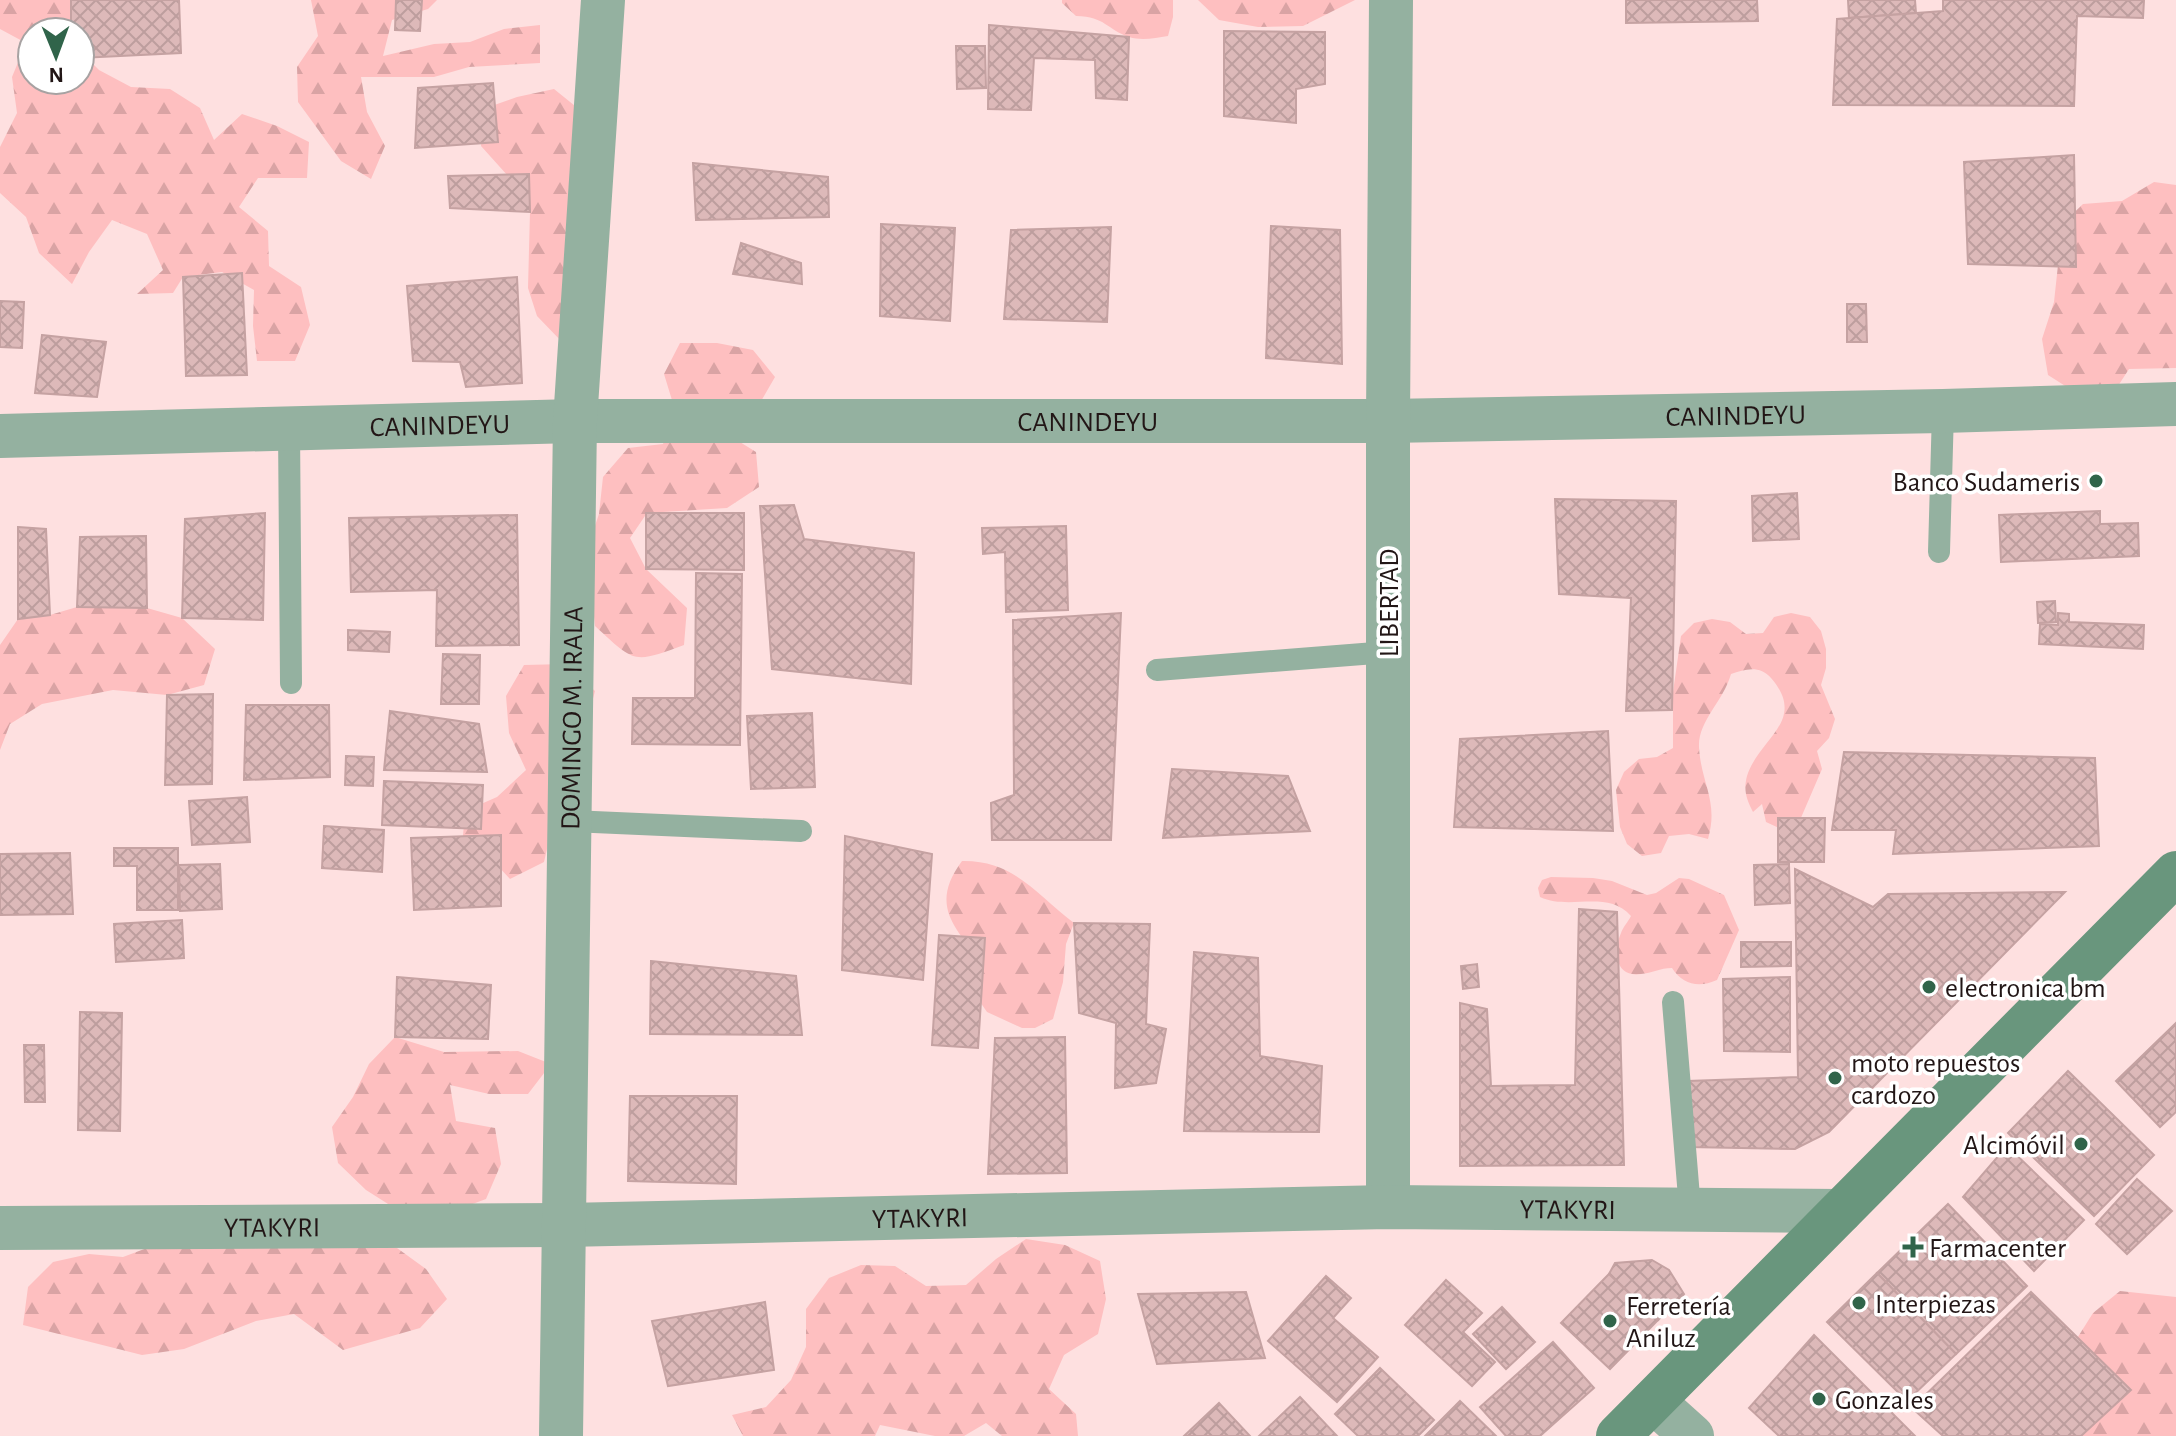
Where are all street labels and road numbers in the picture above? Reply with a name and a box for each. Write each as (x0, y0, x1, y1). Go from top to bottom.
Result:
street label: CANINDEYU (1665, 401, 1806, 432)
street label: CANINDEYU (1018, 409, 1158, 437)
street label: CANINDEYU (369, 411, 510, 442)
street label: LIBERTAD (1376, 549, 1404, 657)
street label: DOMINGO M. IRALA (557, 606, 588, 830)
street label: YTAKYRI (1519, 1196, 1616, 1225)
street label: YTAKYRI (871, 1204, 968, 1234)
street label: YTAKYRI (224, 1214, 320, 1243)

